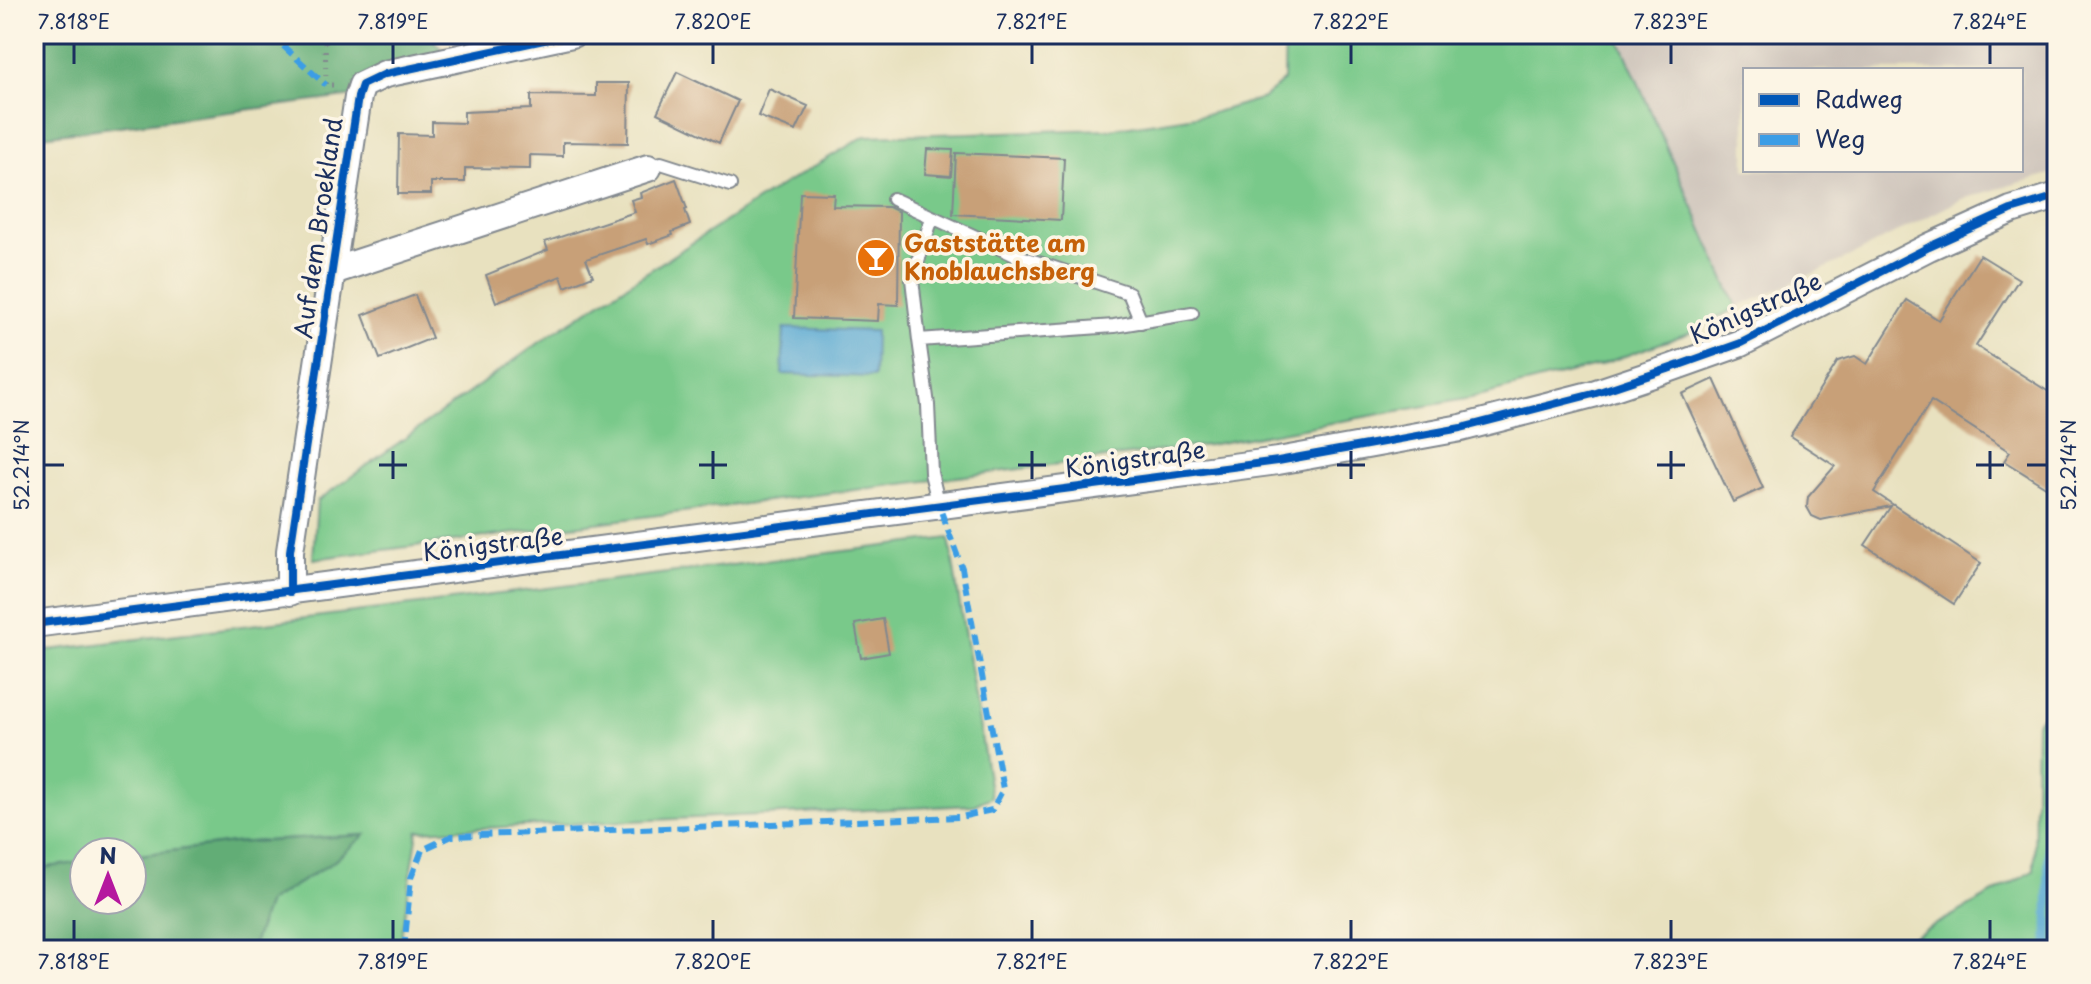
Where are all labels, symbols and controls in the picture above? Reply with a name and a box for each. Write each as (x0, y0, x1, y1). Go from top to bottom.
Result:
text: 7.818°E (38, 6, 110, 36)
text: 7.819°E (357, 6, 429, 36)
text: 7.820°E (675, 6, 751, 36)
text: 7.821°E (996, 6, 1068, 36)
text: 7.822°E (1313, 6, 1389, 36)
text: 7.823°E (1633, 6, 1709, 36)
text: 7.824°E (1953, 6, 2027, 36)
legend (1743, 68, 2023, 172)
text: Radweg (1815, 80, 1903, 116)
street label: Auf dem Broekland (284, 115, 350, 341)
text: Weg (1815, 120, 1865, 156)
place label: Gaststätte am Knoblauchsberg (904, 224, 1095, 288)
bar icon: Gaststätte am Knoblauchsberg (855, 237, 897, 279)
street label: Königstraße (1683, 262, 1827, 352)
text: 52.214°N (6, 419, 36, 511)
text: 52.214°N (2053, 419, 2083, 511)
street label: Königstraße (1062, 430, 1207, 486)
street label: Königstraße (420, 517, 565, 569)
north arrow (68, 836, 148, 916)
text: N (99, 838, 117, 871)
text: 7.818°E (38, 946, 110, 976)
text: 7.819°E (357, 946, 429, 976)
text: 7.820°E (675, 946, 751, 976)
text: 7.821°E (996, 946, 1068, 976)
text: 7.822°E (1313, 946, 1389, 976)
text: 7.823°E (1633, 946, 1709, 976)
text: 7.824°E (1953, 946, 2027, 976)

